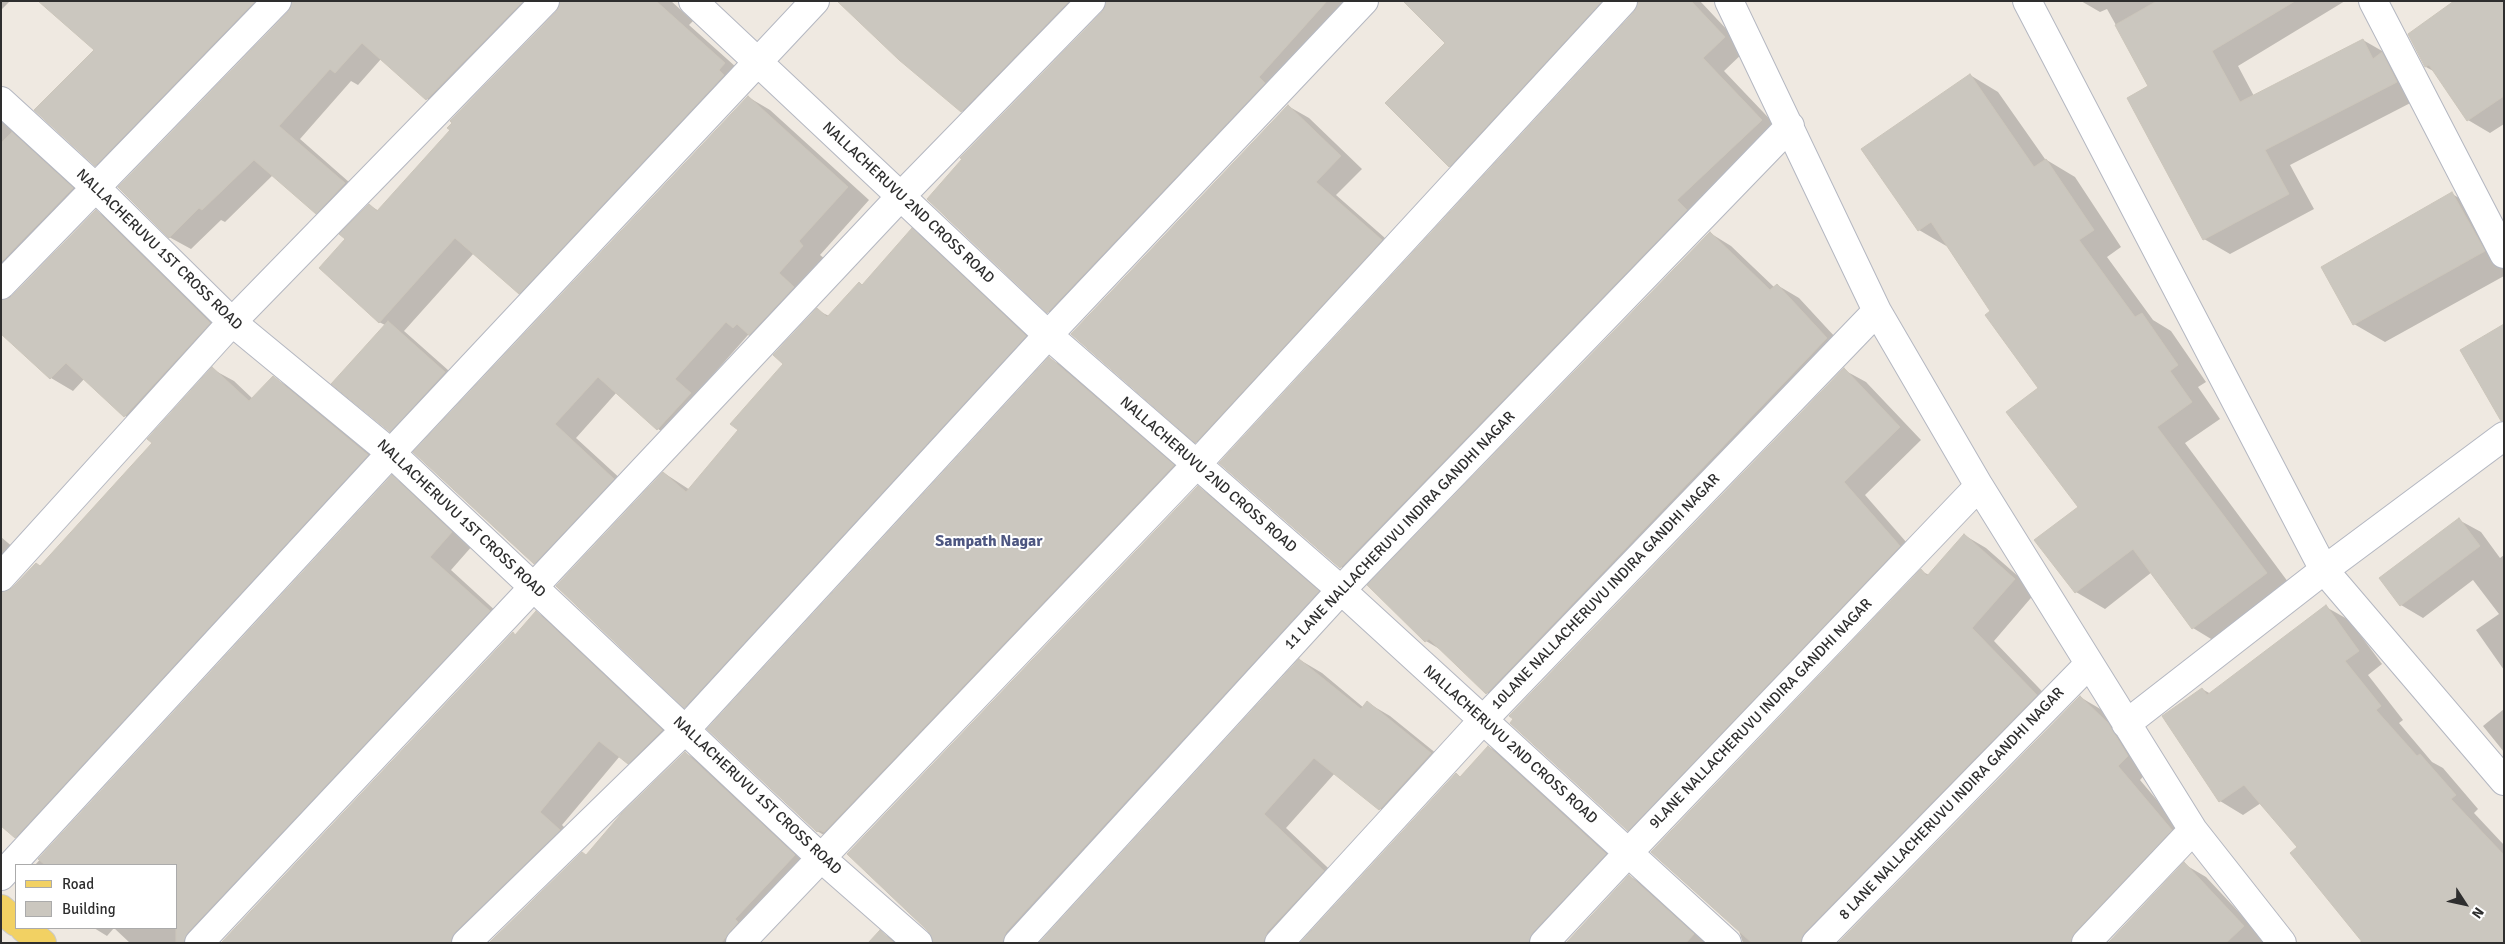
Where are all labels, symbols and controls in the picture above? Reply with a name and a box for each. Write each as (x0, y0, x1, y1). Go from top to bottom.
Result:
street label: NALLACHERUVU 2ND CROSS ROAD (818, 119, 998, 287)
street label: NALLACHERUVU 1ST CROSS ROAD (72, 166, 246, 334)
street label: NALLACHERUVU 2ND CROSS ROAD (1116, 393, 1300, 557)
street label: 11 LANE NALLACHERUVU INDIRA GANDHI NAGAR (1281, 408, 1519, 654)
street label: NALLACHERUVU 1ST CROSS ROAD (373, 436, 549, 602)
street label: 10LANE NALLACHERUVU INDIRA GANDHI NAGAR (1488, 470, 1724, 714)
district label: Sampath Nagar (935, 532, 1043, 552)
street label: 9LANE NALLACHERUVU INDIRA GANDHI NAGAR (1646, 595, 1876, 833)
street label: NALLACHERUVU 2ND CROSS ROAD (1419, 662, 1601, 828)
street label: 8 LANE NALLACHERUVU INDIRA GANDHI NAGAR (1836, 684, 2068, 924)
street label: NALLACHERUVU 1ST CROSS ROAD (669, 713, 845, 879)
legend (15, 864, 178, 929)
text: Road (62, 875, 94, 893)
north arrow (2440, 879, 2490, 929)
text: Building (62, 900, 116, 918)
text: N (2468, 904, 2487, 922)

